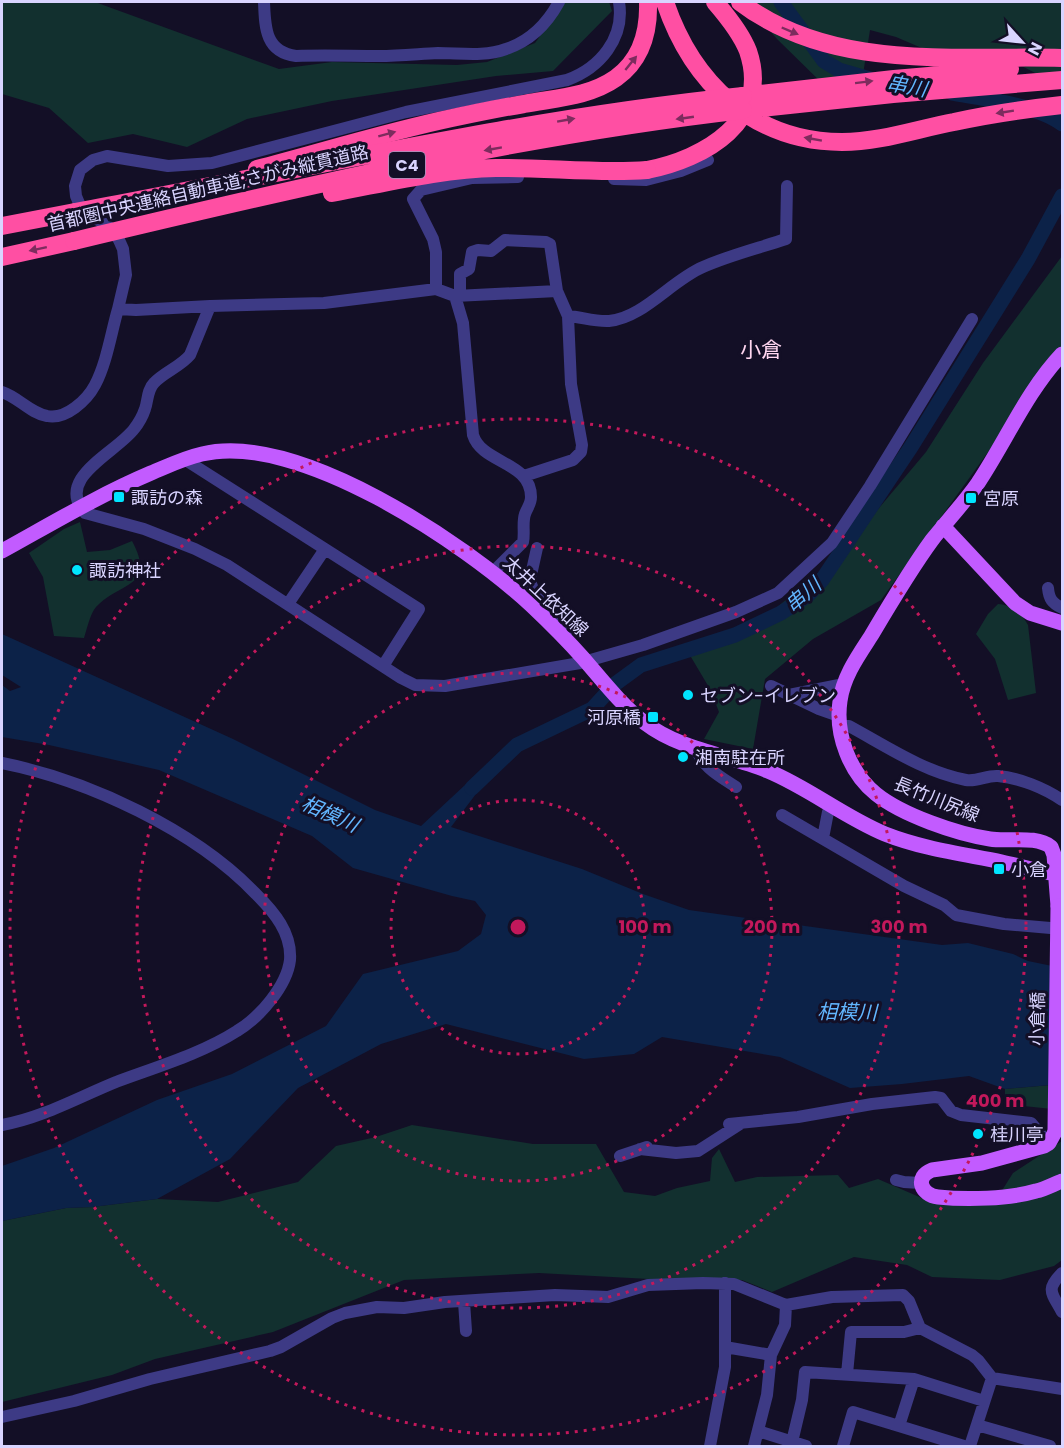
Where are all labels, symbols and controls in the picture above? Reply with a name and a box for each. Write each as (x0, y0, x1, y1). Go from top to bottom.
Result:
north arrow (992, 12, 1052, 72)
one-way arrow (782, 26, 800, 36)
text: N (1022, 38, 1048, 59)
one-way arrow (624, 55, 637, 71)
water label: 串川 (885, 69, 931, 104)
one-way arrow (854, 78, 873, 87)
one-way arrow (995, 108, 1014, 117)
one-way arrow (676, 114, 695, 123)
one-way arrow (556, 115, 575, 124)
one-way arrow (378, 129, 396, 138)
one-way arrow (803, 134, 822, 143)
street label: 首都圏中央連絡自動車道;さがみ縦貫道路 (45, 139, 371, 237)
one-way arrow (483, 145, 502, 154)
road number: C4 (389, 152, 425, 178)
one-way arrow (29, 244, 47, 254)
district label: 小倉 (740, 335, 782, 364)
place label: 諏訪の森 (131, 485, 203, 510)
place label: 宮原 (983, 486, 1019, 511)
marker: 諏訪の森 (112, 490, 126, 504)
marker: 宮原 (964, 491, 978, 505)
street label: 太井上依知線 (498, 550, 594, 642)
place label: 諏訪神社 (89, 558, 161, 583)
marker: 諏訪神社 (70, 563, 84, 577)
water label: 串川 (779, 570, 829, 619)
place label: セブン-イレブン (700, 683, 836, 708)
marker: セブン-イレブン (681, 688, 695, 702)
place label: 河原橋 (587, 705, 641, 730)
marker: 河原橋 (646, 710, 660, 724)
place label: 湘南駐在所 (695, 745, 785, 770)
marker: 湘南駐在所 (676, 750, 690, 764)
street label: 長竹川尻線 (891, 771, 983, 827)
water label: 相模川 (297, 789, 365, 840)
place label: 小倉 (1011, 857, 1047, 882)
marker: 小倉 (992, 862, 1006, 876)
text: 100 m (618, 914, 672, 939)
text: 200 m (744, 914, 800, 939)
text: 300 m (870, 914, 928, 939)
centre of rings (508, 917, 528, 937)
street label: 小倉橋 (1024, 992, 1050, 1046)
water label: 相模川 (817, 997, 879, 1027)
text: 400 m (966, 1088, 1024, 1113)
place label: 桂川亭 (990, 1122, 1044, 1147)
marker: 桂川亭 (971, 1127, 985, 1141)

